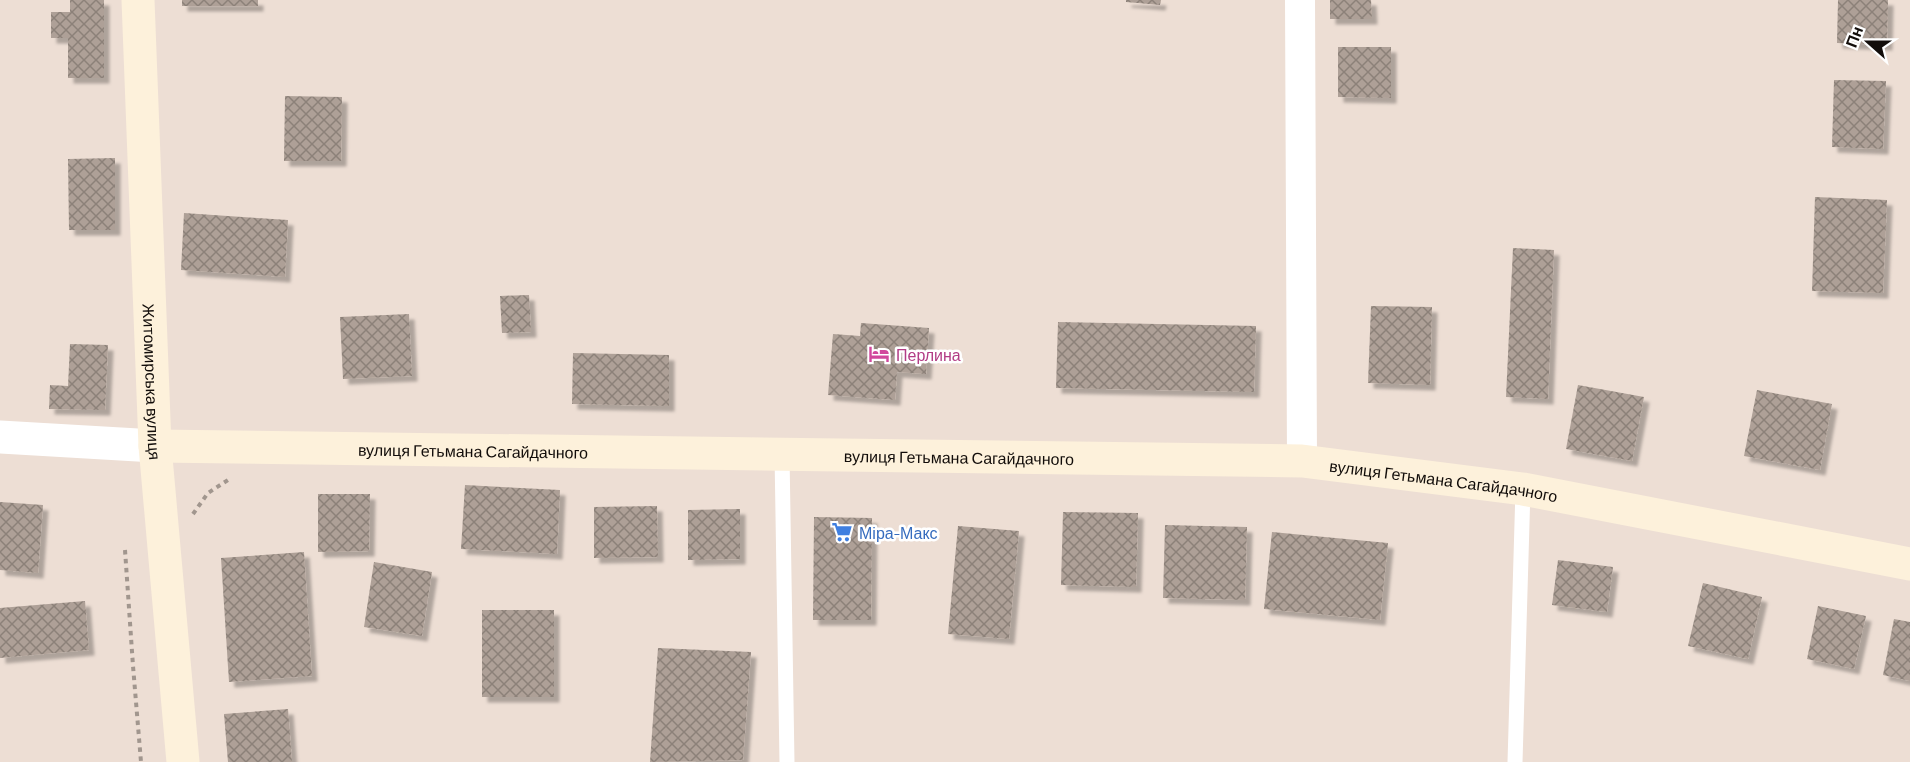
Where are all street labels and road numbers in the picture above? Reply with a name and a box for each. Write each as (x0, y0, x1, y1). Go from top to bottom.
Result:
street label: Житомирська вулиця (140, 303, 166, 461)
street label: вулиця Гетьмана Сагайдачного (358, 439, 588, 461)
street label: вулиця Гетьмана Сагайдачного (844, 446, 1074, 468)
street label: вулиця Гетьмана Сагайдачного (1328, 455, 1559, 505)

